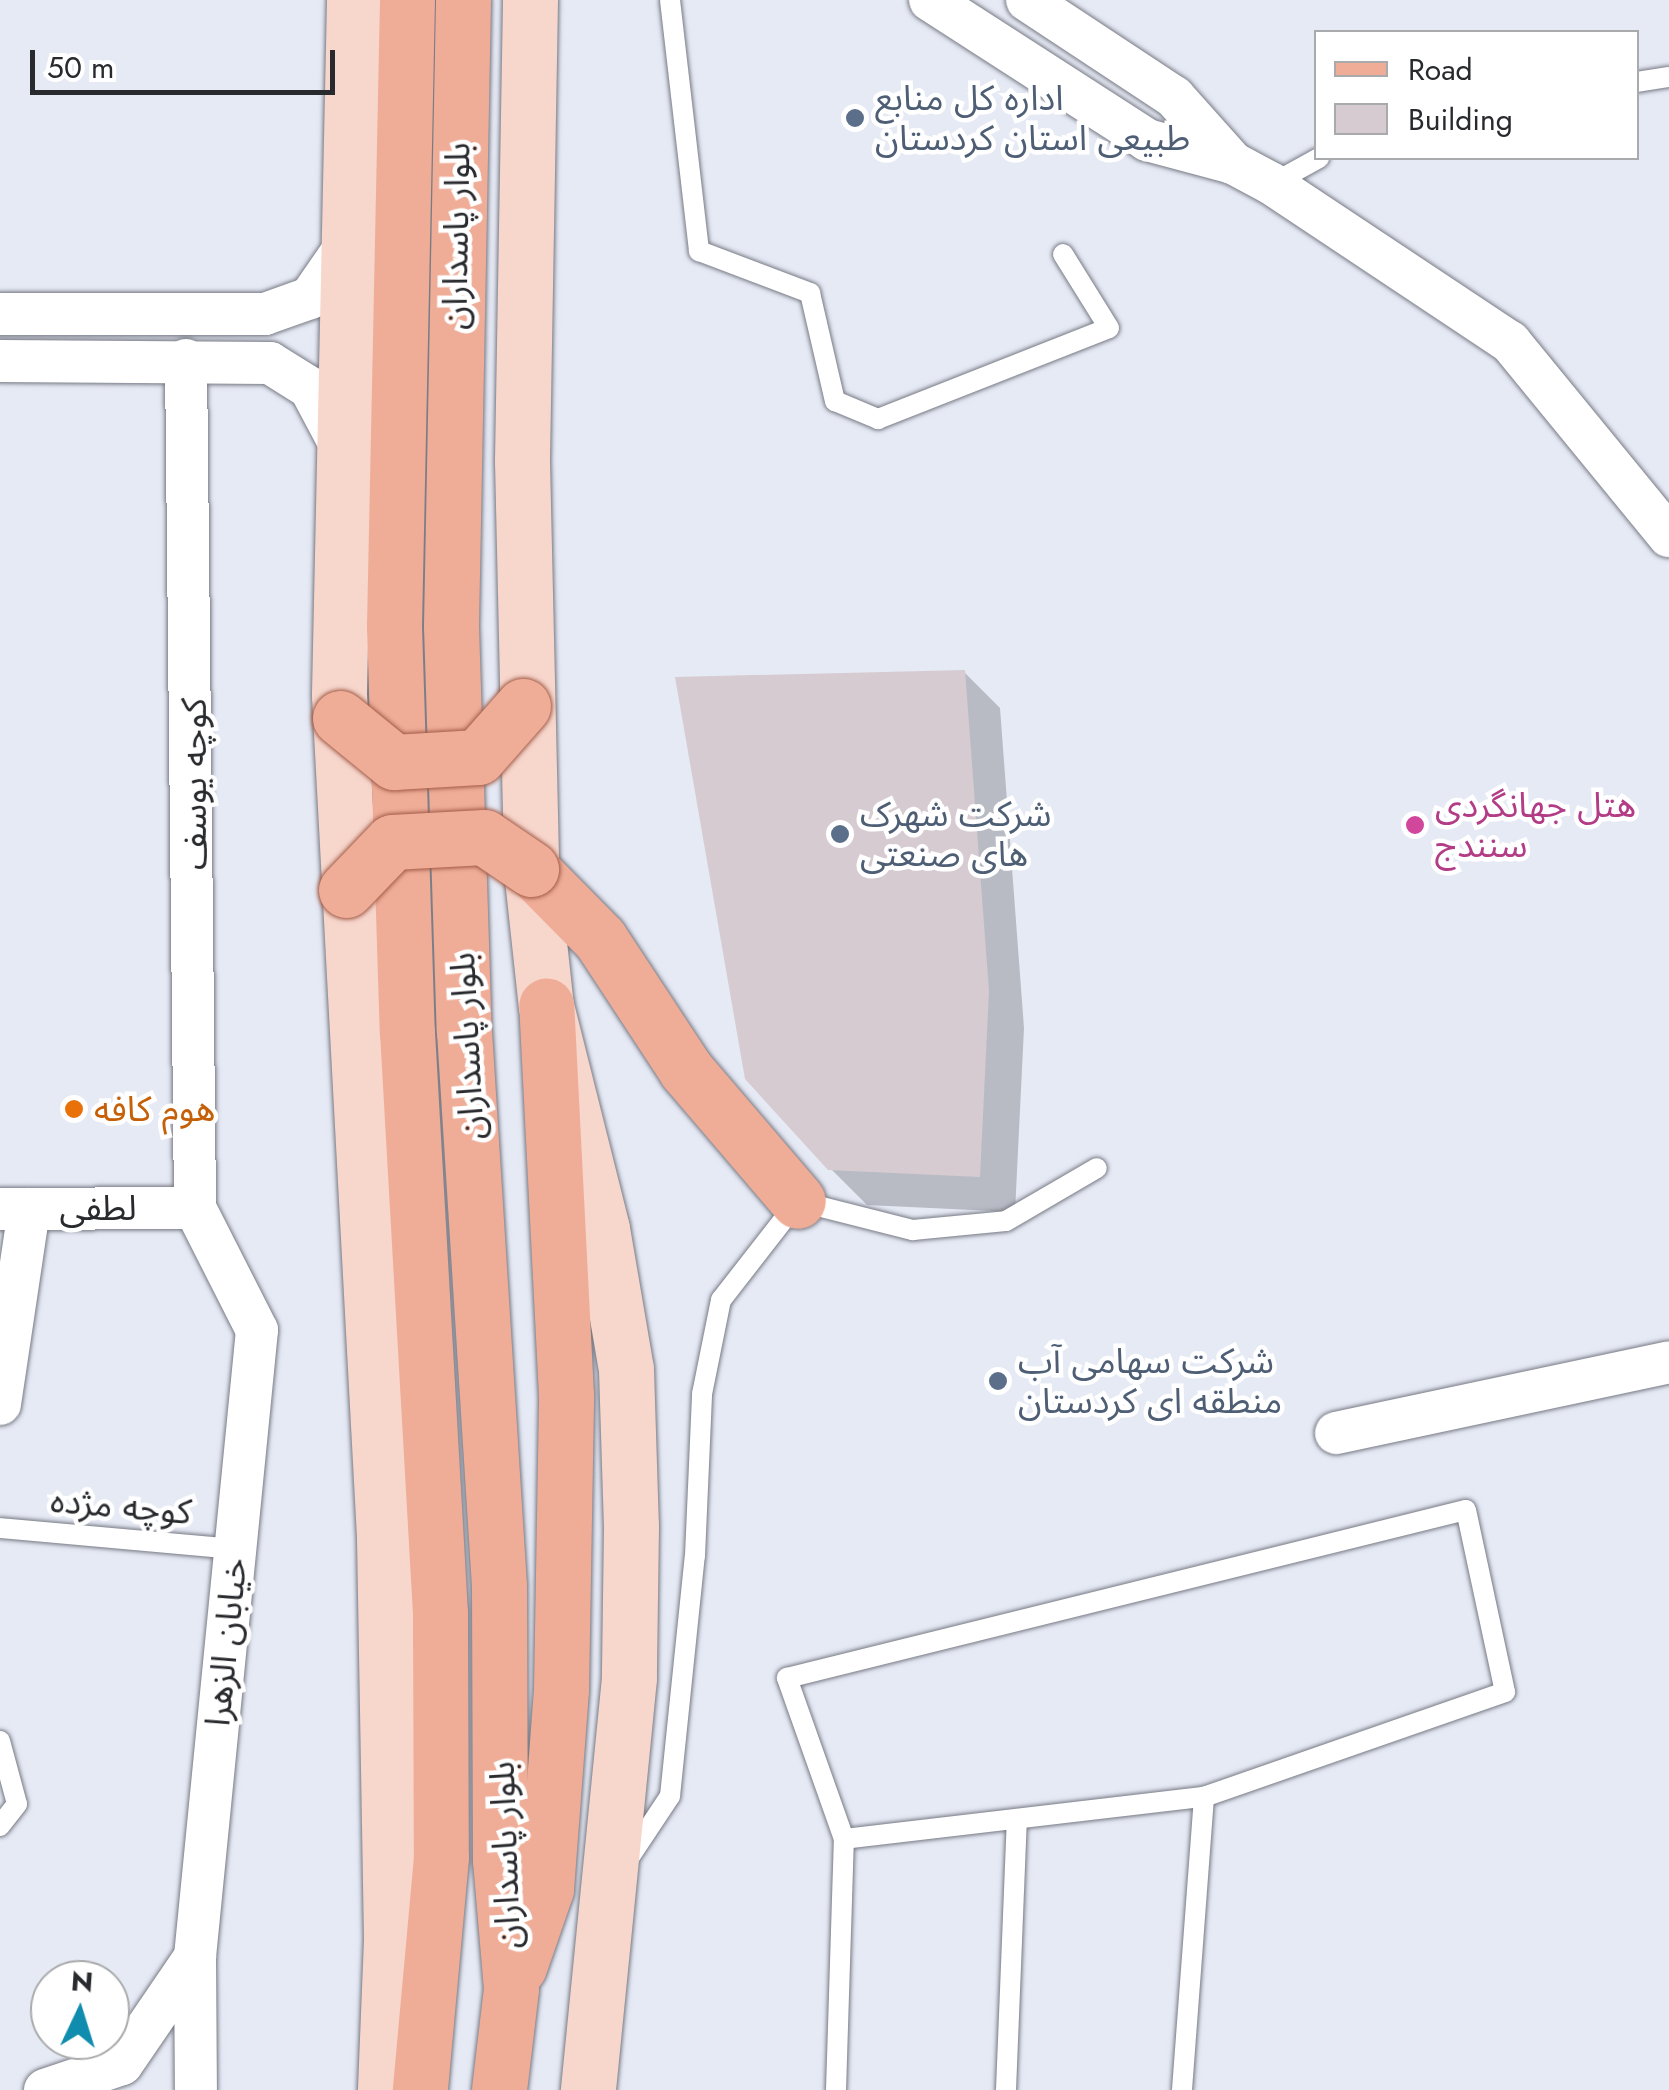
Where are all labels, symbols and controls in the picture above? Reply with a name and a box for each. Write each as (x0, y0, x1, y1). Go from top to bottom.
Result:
scale bar (35, 30, 340, 92)
legend (1314, 30, 1639, 160)
text: 50 m (47, 46, 114, 89)
text: Road (1408, 48, 1473, 91)
place label: اداره کل منابع طبیعی استان کردستان (875, 77, 1190, 159)
text: Building (1408, 98, 1513, 141)
marker: اداره کل منابع طبیعی استان کردستان (844, 107, 866, 129)
street label: بلوار پاسداران (433, 142, 479, 330)
street label: کوچه یوسف (173, 698, 215, 870)
place label: هتل جهانگردی سنندج (1435, 784, 1636, 866)
place label: شرکت شهرک های صنعتی (860, 793, 1051, 875)
marker: هتل جهانگردی سنندج (1404, 814, 1426, 836)
marker: شرکت شهرک های صنعتی (829, 823, 851, 845)
street label: بلوار پاسداران (441, 951, 493, 1141)
place label: هوم کافه (94, 1088, 215, 1130)
marker: هوم کافه (63, 1098, 85, 1120)
street label: لطفی (59, 1187, 137, 1229)
place label: شرکت سهامی آب منطقه ای کردستان (1018, 1340, 1282, 1422)
marker: شرکت سهامی آب منطقه ای کردستان (987, 1370, 1009, 1392)
street label: کوچه مژده (49, 1479, 193, 1533)
street label: خیابان الزهرا (196, 1556, 256, 1728)
street label: بلوار پاسداران (481, 1761, 529, 1949)
north arrow (30, 1960, 130, 2060)
text: N (69, 1960, 95, 2003)

